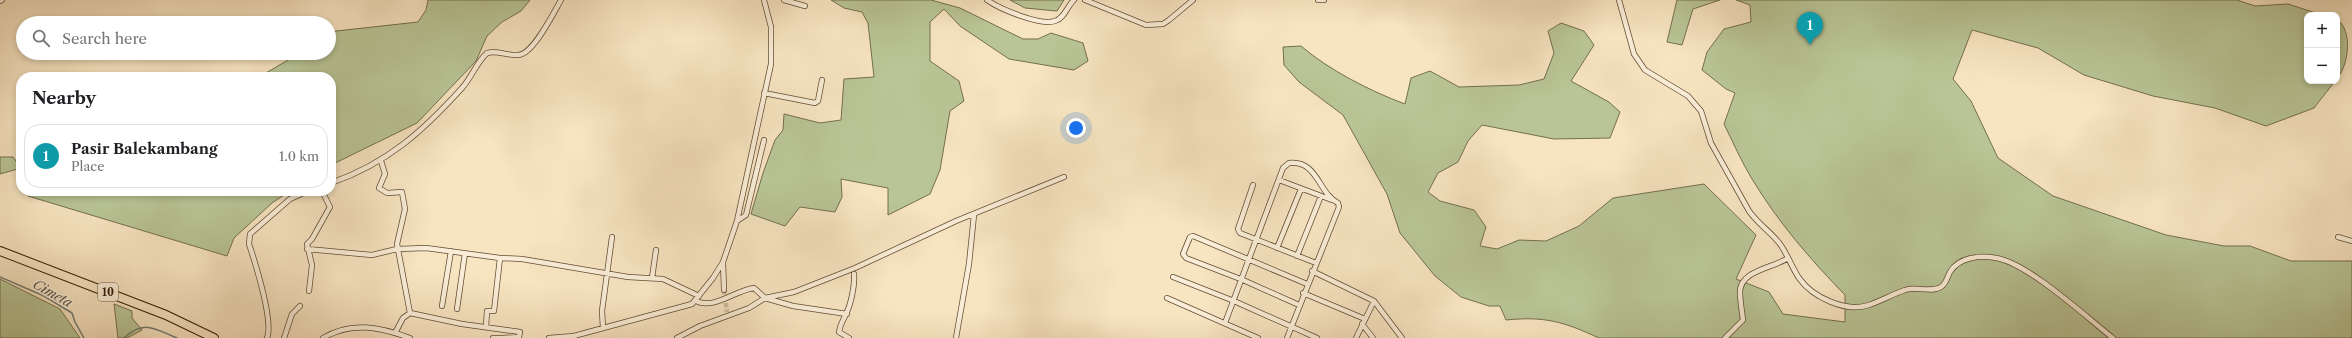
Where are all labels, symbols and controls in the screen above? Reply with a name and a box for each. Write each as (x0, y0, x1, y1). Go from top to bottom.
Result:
pin: 1 (1797, 12, 1823, 45)
map controls (2304, 12, 2340, 84)
button: + (2304, 12, 2340, 48)
search box (16, 16, 336, 60)
icon: search (30, 27, 52, 49)
text: Search here (62, 29, 147, 48)
button: − (2304, 48, 2340, 84)
text: Nearby (32, 88, 96, 108)
your location (1066, 118, 1086, 138)
text: Pasir Balekambang (71, 139, 218, 158)
text: 1 (43, 148, 49, 164)
text: 1.0 km (279, 148, 319, 164)
text: Place (71, 158, 104, 174)
water label: Cimeta (31, 276, 76, 310)
road number: 10 (98, 283, 118, 301)

